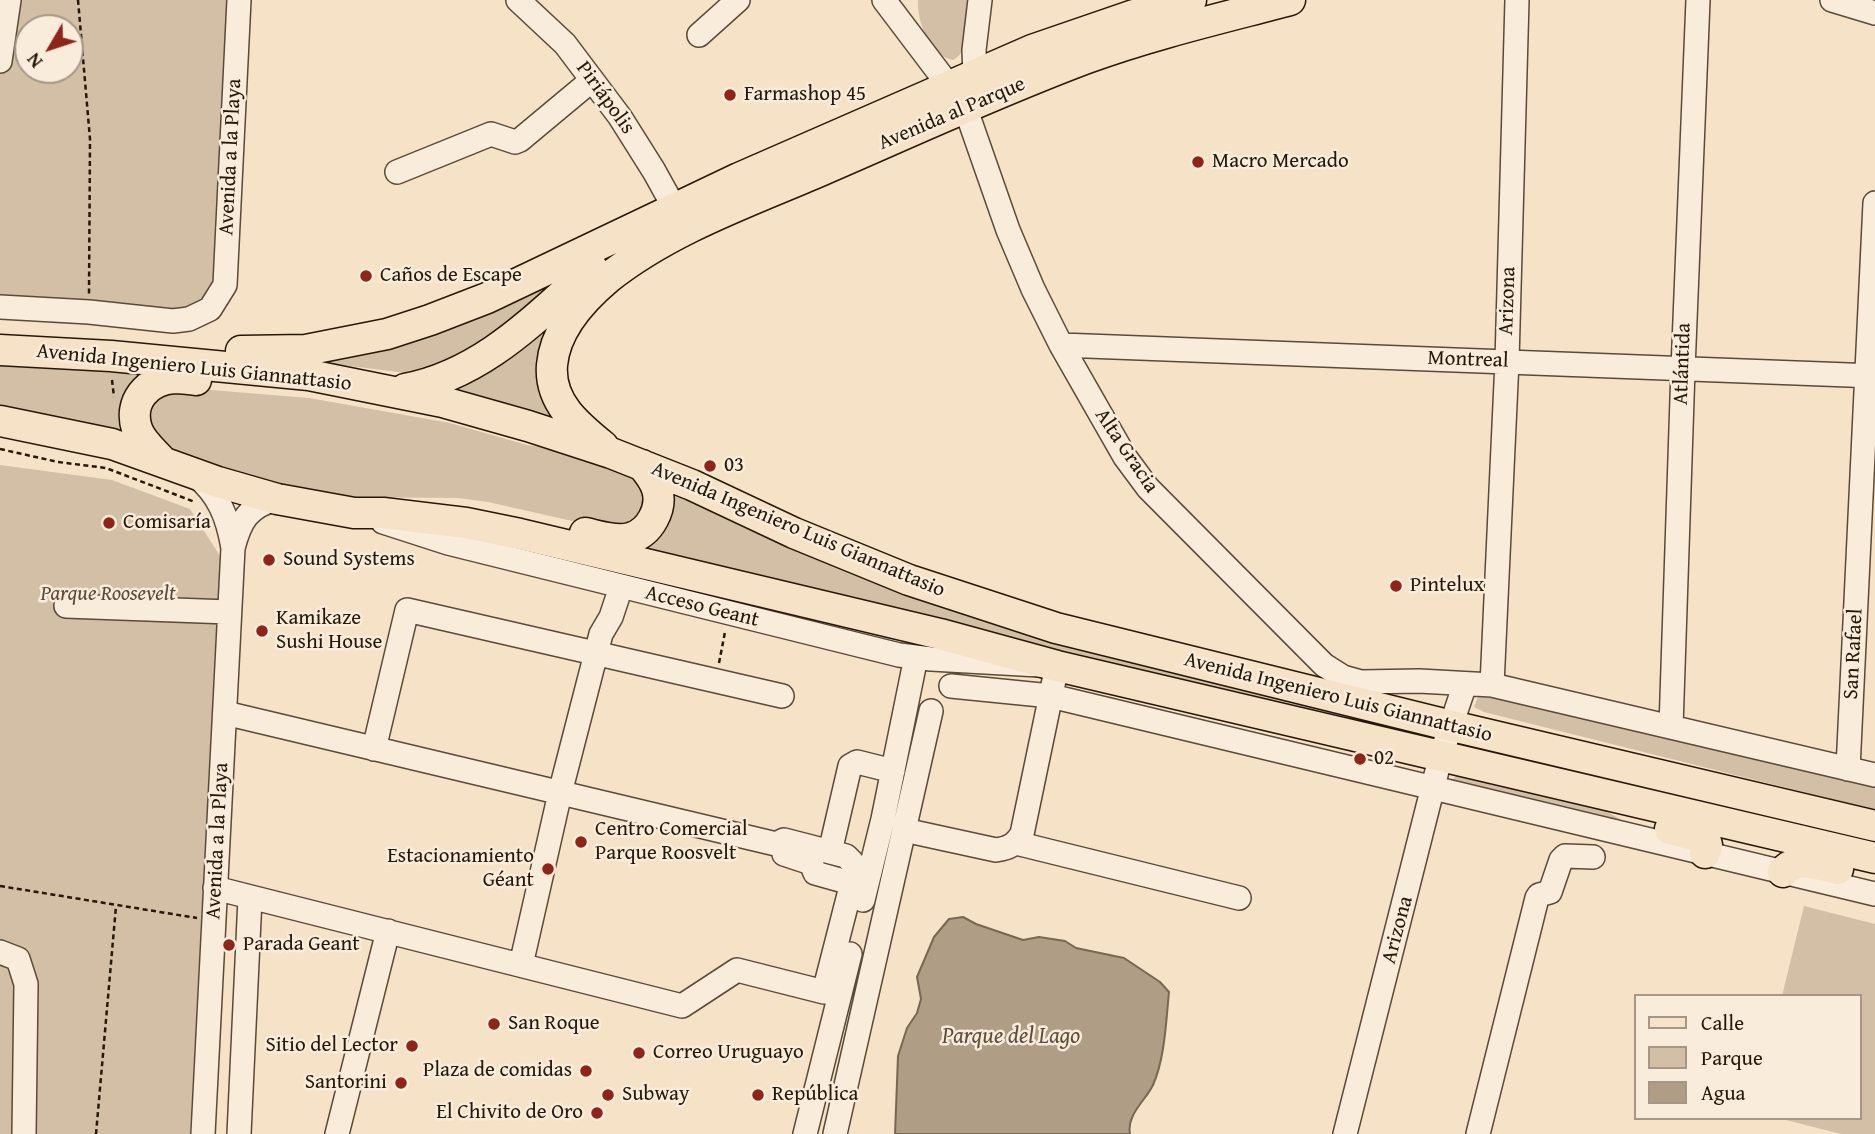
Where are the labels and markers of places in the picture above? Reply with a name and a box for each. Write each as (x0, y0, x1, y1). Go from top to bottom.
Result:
place label: Farmashop 45 (744, 82, 866, 108)
marker: Farmashop 45 (722, 87, 738, 103)
place label: Macro Mercado (1212, 149, 1349, 175)
marker: Macro Mercado (1190, 154, 1206, 170)
place label: Caños de Escape (380, 263, 522, 289)
marker: Caños de Escape (358, 268, 374, 284)
place label: 03 (724, 453, 744, 479)
marker: 03 (702, 458, 718, 474)
place label: Comisaría (123, 510, 211, 536)
marker: Comisaría (101, 515, 117, 531)
place label: Sound Systems (283, 547, 415, 573)
marker: Sound Systems (261, 552, 277, 568)
place label: Pintelux (1410, 573, 1484, 599)
marker: Pintelux (1388, 578, 1404, 594)
place label: Kamikaze Sushi House (276, 606, 382, 656)
marker: Kamikaze Sushi House (254, 623, 270, 639)
place label: 02 (1374, 746, 1394, 772)
marker: 02 (1352, 751, 1368, 767)
place label: Centro Comercial Parque Roosvelt (595, 817, 748, 867)
marker: Centro Comercial Parque Roosvelt (573, 834, 589, 850)
place label: Estacionamiento Géant (387, 844, 534, 894)
marker: Estacionamiento Géant (540, 861, 556, 877)
place label: Parada Geant (243, 932, 360, 958)
marker: Parada Geant (221, 937, 237, 953)
place label: San Roque (508, 1011, 600, 1037)
marker: San Roque (486, 1016, 502, 1032)
place label: Sitio del Lector (265, 1033, 398, 1059)
marker: Sitio del Lector (404, 1038, 420, 1054)
place label: Correo Uruguayo (653, 1040, 804, 1066)
marker: Correo Uruguayo (631, 1045, 647, 1061)
place label: Plaza de comidas (423, 1058, 572, 1084)
marker: Plaza de comidas (578, 1063, 594, 1079)
place label: Santorini (305, 1070, 387, 1096)
marker: Santorini (393, 1075, 409, 1091)
place label: Subway (622, 1082, 689, 1108)
place label: República (772, 1082, 859, 1108)
marker: Subway (600, 1087, 616, 1103)
marker: República (750, 1087, 766, 1103)
place label: El Chivito de Oro (436, 1100, 583, 1126)
marker: El Chivito de Oro (589, 1105, 605, 1121)

